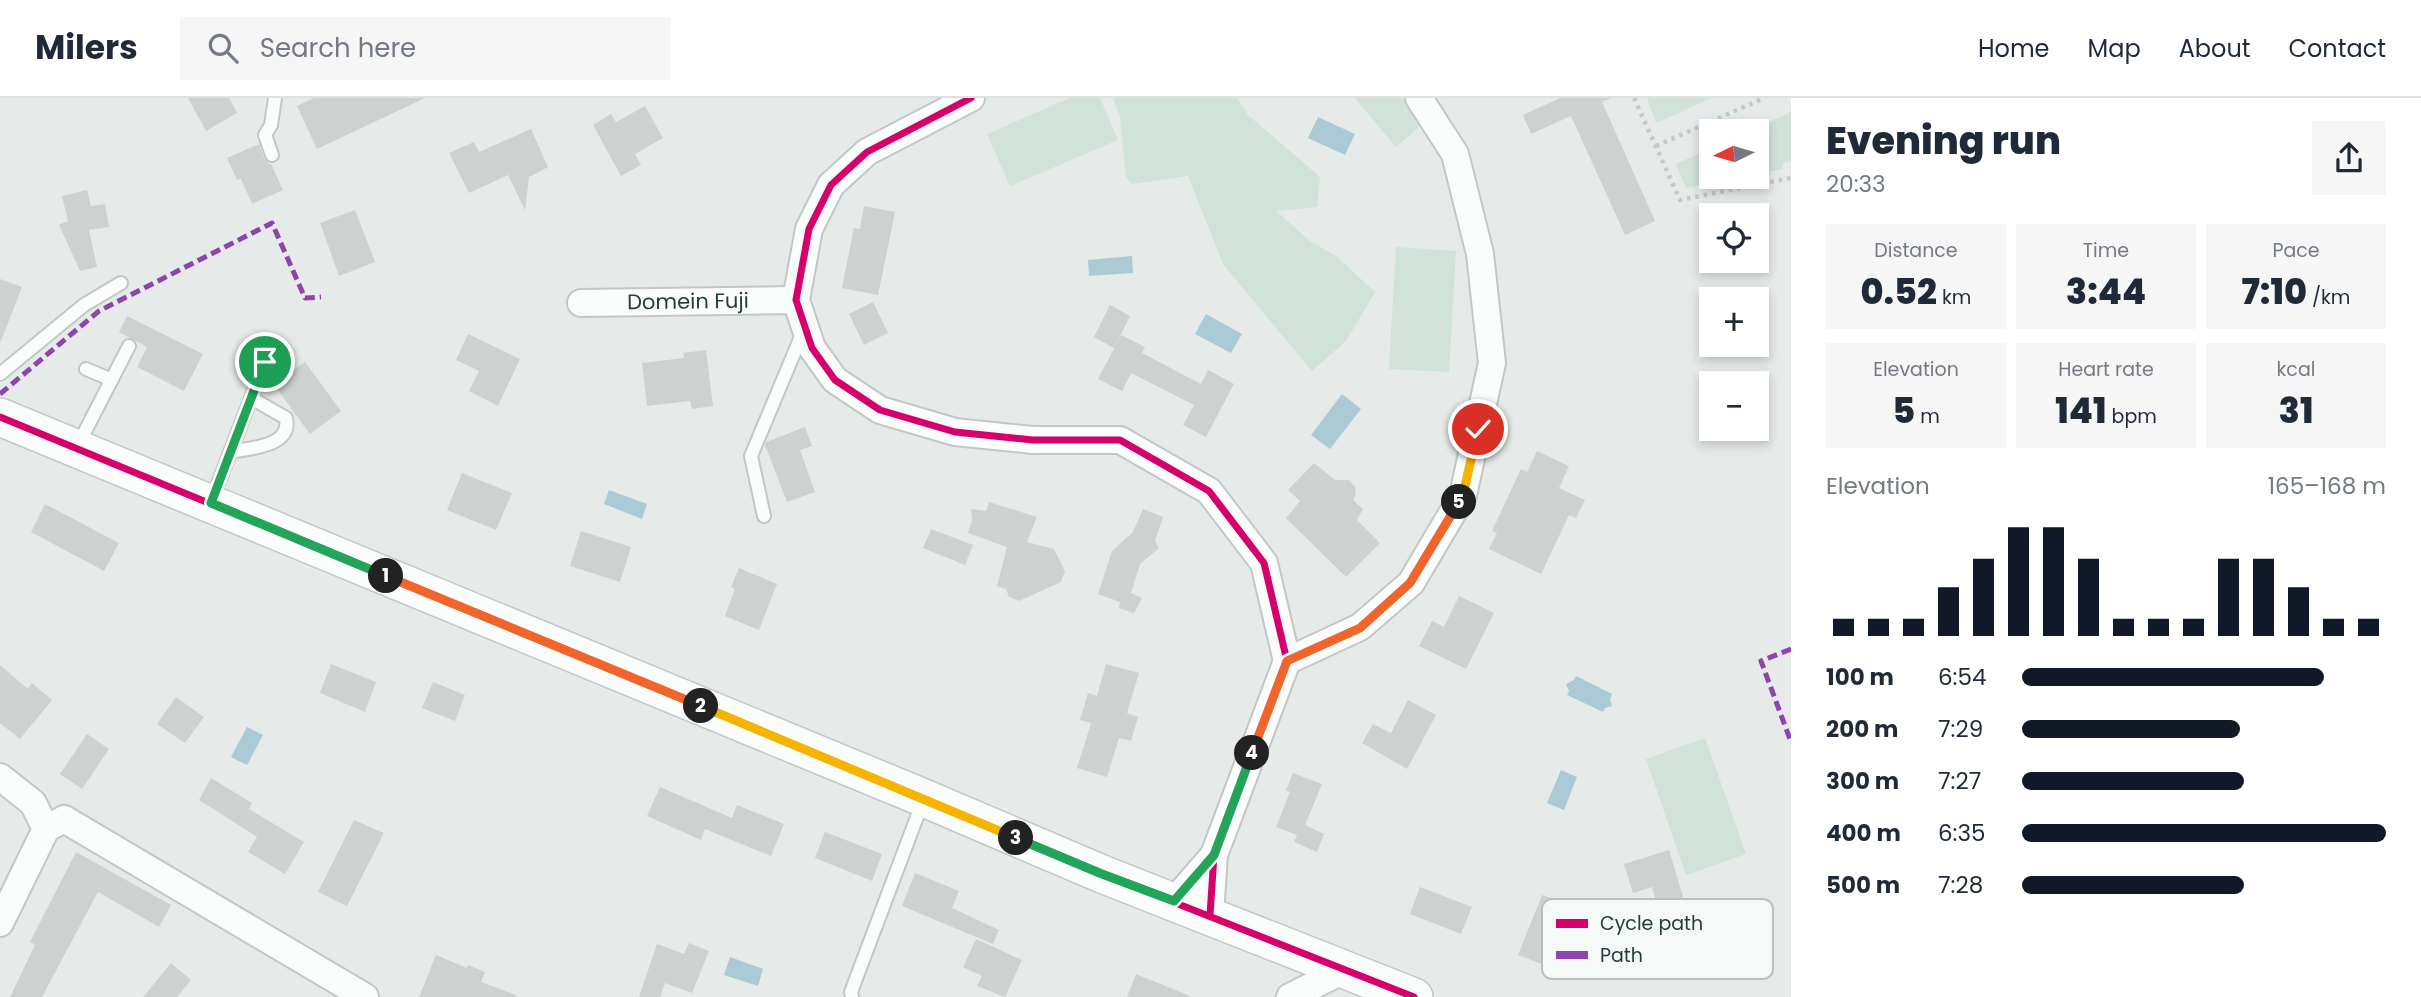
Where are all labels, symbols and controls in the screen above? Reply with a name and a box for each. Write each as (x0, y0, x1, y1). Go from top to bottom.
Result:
search box (180, 17, 670, 80)
text: Milers (35, 24, 138, 71)
icon: search (204, 29, 242, 67)
text: Search here (260, 30, 416, 66)
text: Home (1978, 32, 2050, 65)
text: Map (2088, 32, 2141, 65)
text: About (2179, 32, 2250, 65)
text: Contact (2288, 32, 2386, 65)
text: Evening run (1826, 114, 2061, 167)
north arrow (1699, 119, 1769, 189)
map controls (1699, 119, 1769, 441)
button: share (2312, 121, 2386, 195)
text: 20:33 (1826, 168, 1886, 200)
button: locate (1699, 203, 1769, 273)
text: Distance (1874, 237, 1958, 264)
text: Time (2083, 237, 2129, 264)
text: Pace (2272, 237, 2320, 264)
text: 0.52 (1861, 267, 1937, 316)
text: 3:44 (2066, 267, 2146, 316)
text: 7:10 (2242, 267, 2307, 316)
text: km (1937, 284, 1971, 311)
text: /km (2307, 284, 2350, 311)
street label: Domein Fuji (627, 286, 749, 316)
button: + (1699, 287, 1769, 357)
pin (235, 332, 295, 392)
icon: arrive (246, 343, 284, 381)
text: Elevation (1873, 356, 1959, 383)
text: Heart rate (2058, 356, 2154, 383)
text: kcal (2277, 356, 2315, 383)
button: − (1699, 371, 1769, 441)
text: 5 (1892, 386, 1915, 435)
text: 141 (2055, 386, 2106, 435)
text: 31 (2279, 386, 2313, 435)
pin (1448, 399, 1508, 459)
text: m (1915, 403, 1940, 430)
text: bpm (2106, 403, 2157, 430)
icon: check (1459, 410, 1497, 448)
text: Elevation (1826, 470, 1930, 502)
text: 165–168 m (2268, 470, 2386, 502)
pin: 5 (1442, 484, 1476, 520)
text: 5 (1452, 488, 1465, 515)
pin: 1 (368, 559, 404, 594)
text: 1 (382, 562, 389, 589)
text: 100 m (1826, 661, 1894, 693)
text: 6:54 (1938, 661, 1986, 693)
pin: 2 (684, 688, 718, 724)
text: 2 (695, 692, 706, 719)
text: 200 m (1826, 713, 1898, 745)
text: 7:29 (1938, 713, 1983, 745)
pin: 4 (1234, 736, 1270, 770)
text: 4 (1245, 739, 1258, 766)
text: 300 m (1826, 765, 1899, 797)
text: 7:27 (1938, 765, 1981, 797)
text: 400 m (1826, 817, 1901, 849)
text: 6:35 (1938, 817, 1986, 849)
pin: 3 (998, 820, 1034, 856)
text: 3 (1010, 824, 1021, 851)
text: 500 m (1826, 869, 1900, 901)
text: 7:28 (1938, 869, 1983, 901)
legend (1542, 899, 1773, 979)
text: Cycle path (1600, 910, 1703, 937)
text: Path (1600, 942, 1643, 969)

